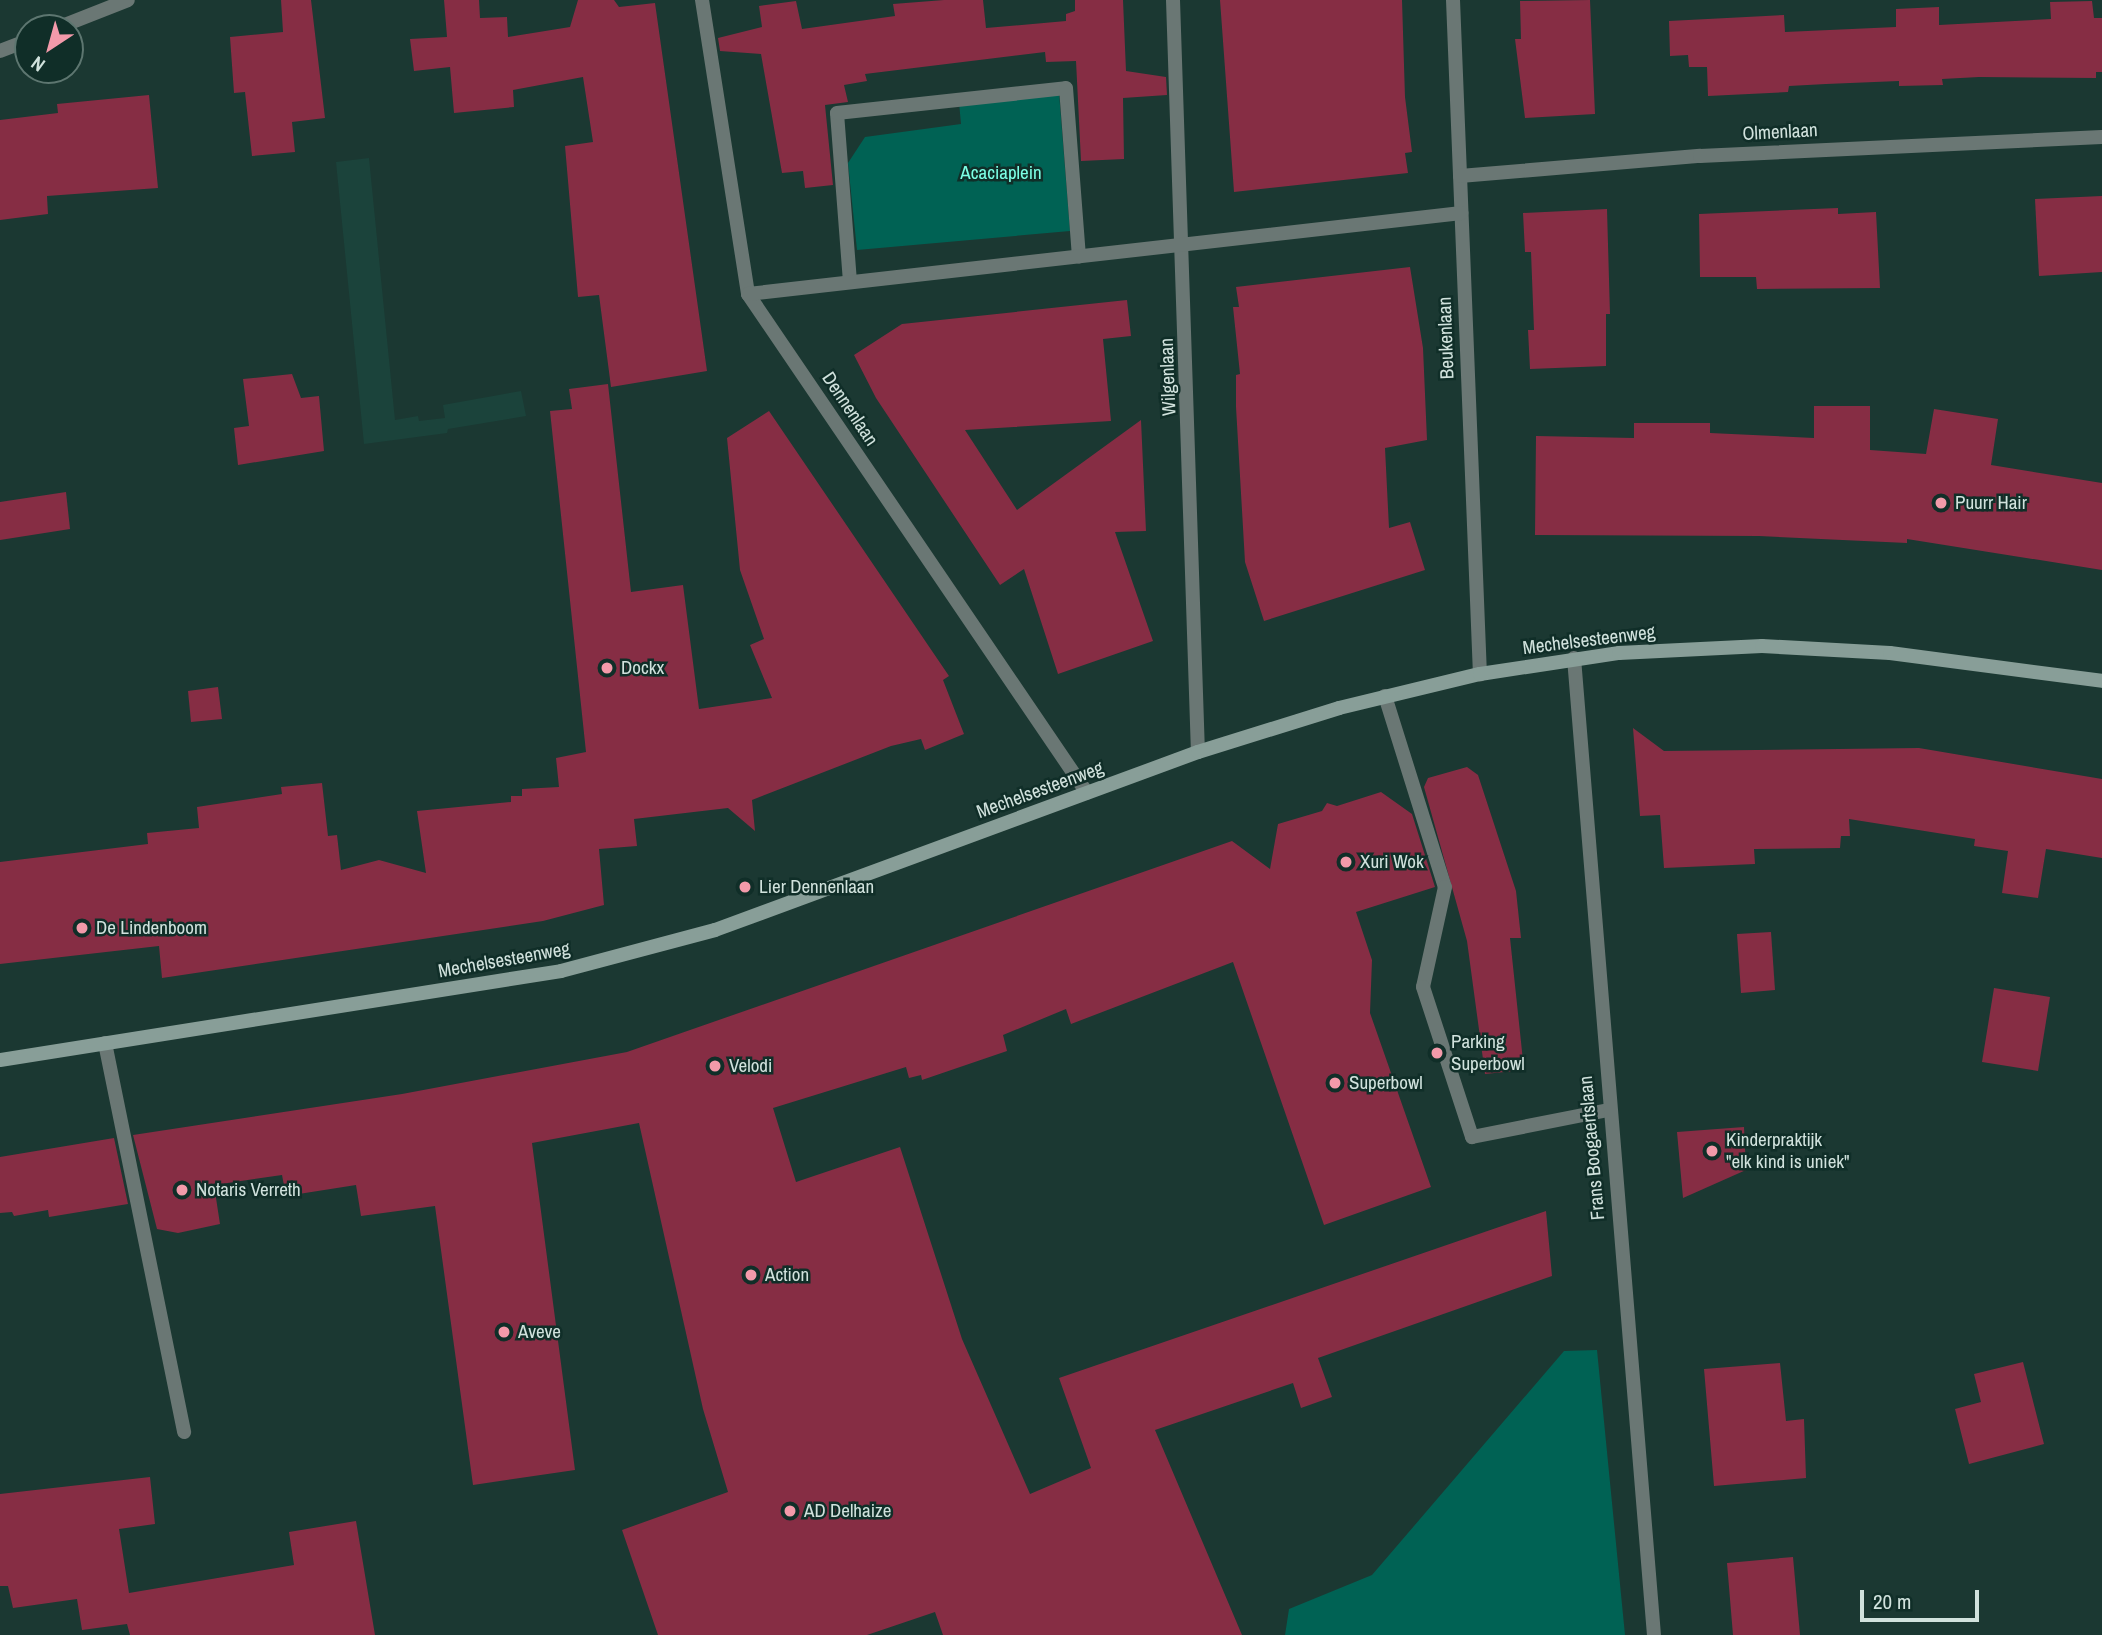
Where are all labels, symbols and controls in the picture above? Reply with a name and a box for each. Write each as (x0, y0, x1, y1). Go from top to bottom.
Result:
north arrow (14, 14, 84, 84)
text: N (26, 51, 50, 78)
street label: Olmenlaan (1742, 119, 1818, 145)
park label: Acaciaplein (960, 162, 1042, 184)
street label: Beukenlaan (1433, 296, 1459, 380)
street label: Wilgenlaan (1155, 338, 1181, 416)
street label: Dennenlaan (817, 368, 883, 450)
place label: Puurr Hair (1955, 492, 2027, 514)
marker: Puurr Hair (1933, 495, 1949, 511)
street label: Mechelsesteenweg (1521, 621, 1657, 659)
place label: Dockx (621, 657, 664, 679)
marker: Dockx (599, 660, 615, 676)
street label: Mechelsesteenweg (973, 756, 1107, 824)
place label: Xuri Wok (1360, 851, 1424, 873)
marker: Xuri Wok (1338, 854, 1354, 870)
place label: Lier Dennenlaan (759, 876, 874, 898)
marker: Lier Dennenlaan (737, 879, 753, 895)
place label: De Lindenboom (96, 917, 207, 939)
marker: De Lindenboom (74, 920, 90, 936)
street label: Mechelsesteenweg (436, 937, 572, 983)
place label: Parking Superbowl (1451, 1031, 1525, 1075)
marker: Parking Superbowl (1429, 1045, 1445, 1061)
place label: Velodi (729, 1055, 772, 1077)
marker: Velodi (707, 1058, 723, 1074)
place label: Superbowl (1349, 1072, 1423, 1094)
marker: Superbowl (1327, 1075, 1343, 1091)
street label: Frans Boogaertslaan (1574, 1075, 1610, 1221)
place label: Kinderpraktijk "elk kind is uniek" (1726, 1129, 1850, 1173)
marker: Kinderpraktijk "elk kind is uniek" (1704, 1143, 1720, 1159)
place label: Notaris Verreth (196, 1179, 301, 1201)
marker: Notaris Verreth (174, 1182, 190, 1198)
place label: Action (765, 1264, 809, 1286)
marker: Action (743, 1267, 759, 1283)
place label: Aveve (518, 1321, 561, 1343)
marker: Aveve (496, 1324, 512, 1340)
place label: AD Delhaize (804, 1500, 891, 1522)
marker: AD Delhaize (782, 1503, 798, 1519)
scale bar (1864, 1576, 1983, 1620)
text: 20 m (1873, 1587, 1911, 1616)

